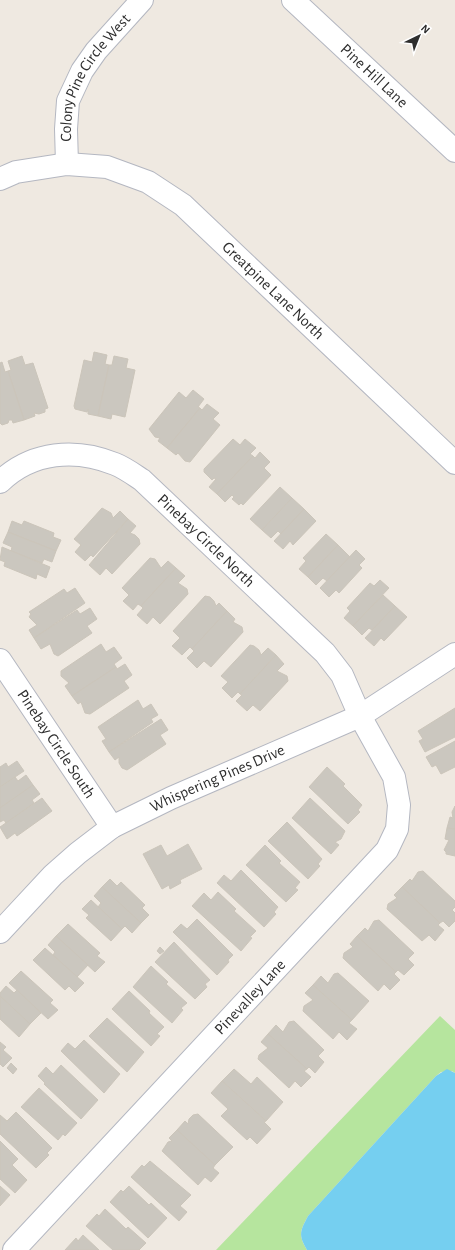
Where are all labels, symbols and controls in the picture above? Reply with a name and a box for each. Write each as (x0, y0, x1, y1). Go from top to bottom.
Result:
street label: Colony Pine Circle West (58, 11, 133, 142)
north arrow (399, 16, 439, 56)
text: N (419, 22, 432, 36)
street label: Pine Hill Lane (337, 41, 411, 111)
street label: Greatpine Lane North (219, 239, 327, 342)
street label: Pinebay Circle North (154, 491, 258, 590)
street label: Pinebay Circle South (14, 687, 98, 801)
street label: Whispering Pines Drive (147, 742, 287, 815)
street label: Pinevalley Lane (211, 956, 289, 1038)

